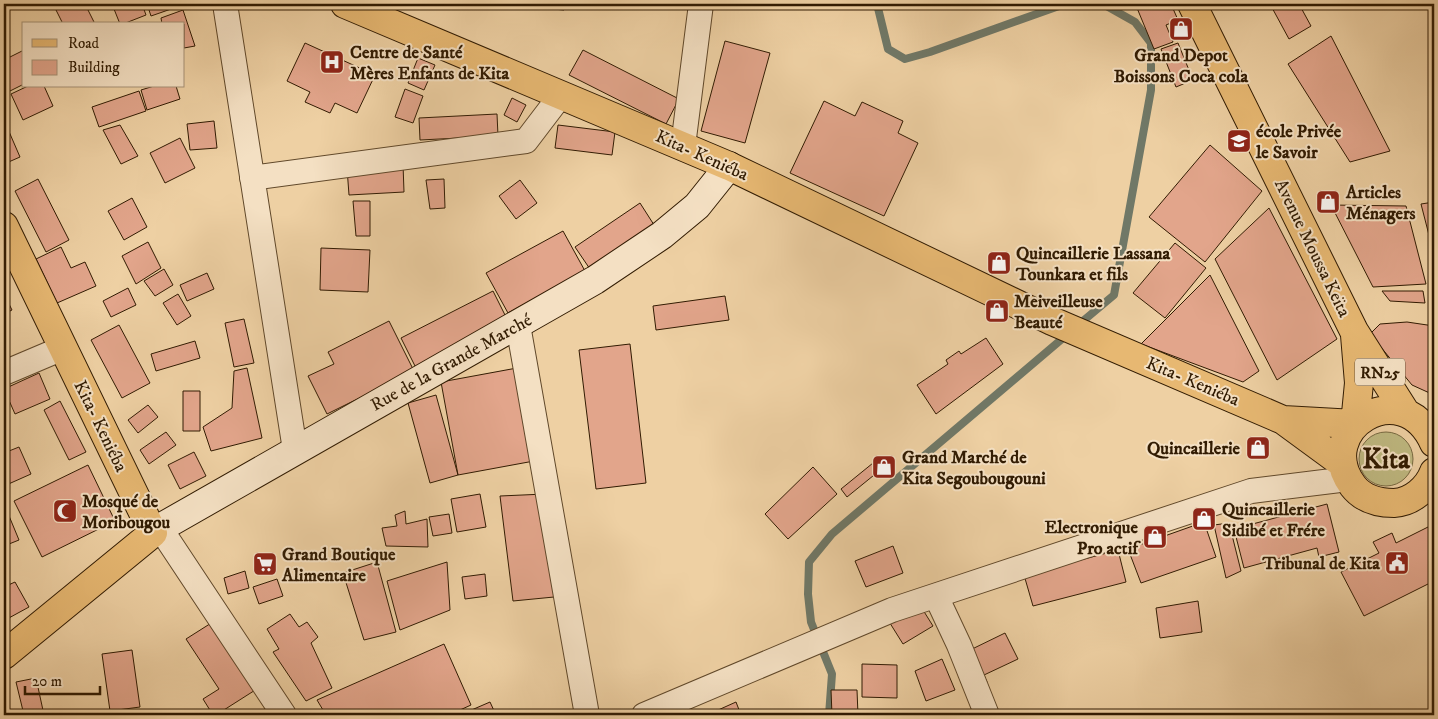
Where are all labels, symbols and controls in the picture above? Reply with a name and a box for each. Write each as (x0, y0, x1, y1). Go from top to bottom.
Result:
shop icon: Grand Depot Boissons Coca cola (1168, 16, 1194, 42)
legend (22, 22, 185, 88)
text: Road (68, 34, 100, 53)
place label: Centre de Santé Mères Enfants de Kita (350, 42, 509, 85)
place label: Grand Depot Boissons Coca cola (1114, 45, 1249, 88)
hospital icon: Centre de Santé Mères Enfants de Kita (319, 49, 345, 75)
text: Building (68, 58, 120, 77)
place label: école Privée le Savoir (1255, 121, 1342, 164)
street label: Kita- Keniéba (652, 126, 752, 186)
school or university icon: école Privée le Savoir (1226, 128, 1252, 154)
street label: Avenue Moussa Keïta (1269, 176, 1355, 321)
place label: Articles Ménagers (1345, 182, 1416, 225)
shop icon: Articles Ménagers (1315, 189, 1341, 215)
place label: Quincaillerie Lassana Tounkara et fils (1015, 243, 1171, 286)
shop icon: Quincaillerie Lassana Tounkara et fils (986, 250, 1012, 276)
place label: Meiveilleuse Beauté (1014, 291, 1103, 334)
shop icon: Meiveilleuse Beauté (984, 298, 1010, 324)
street label: Rue de la Grande Marché (367, 309, 536, 416)
street label: Kita- Keniéba (1143, 352, 1243, 412)
road number: RN25 (1355, 358, 1405, 386)
street label: Kita- Keniéba (68, 377, 132, 476)
shop icon: Quincaillerie (1245, 435, 1271, 461)
place label: Quincaillerie (1147, 438, 1241, 460)
district label: Kita (1362, 442, 1411, 477)
place label: Grand Marché de Kita Segoubougouni (902, 447, 1046, 490)
shop icon: Grand Marché de Kita Segoubougouni (871, 454, 897, 480)
place label: Mosqué de Moribougou (82, 491, 171, 534)
mosque icon: Mosqué de Moribougou (52, 498, 78, 524)
place label: Quincaillerie Sidibé et Frére (1222, 499, 1326, 542)
shop icon: Quincaillerie Sidibé et Frére (1191, 506, 1217, 532)
place label: Electronique Pro actif (1044, 517, 1141, 560)
shop icon: Electronique Pro actif (1142, 524, 1168, 550)
place label: Grand Boutique Alimentaire (281, 544, 396, 587)
public building icon: Tribunal de Kita (1384, 550, 1410, 576)
supermarket icon: Grand Boutique Alimentaire (252, 551, 278, 577)
place label: Tribunal de Kita (1262, 553, 1380, 575)
scale bar (25, 664, 100, 696)
text: 20 m (32, 672, 62, 691)

